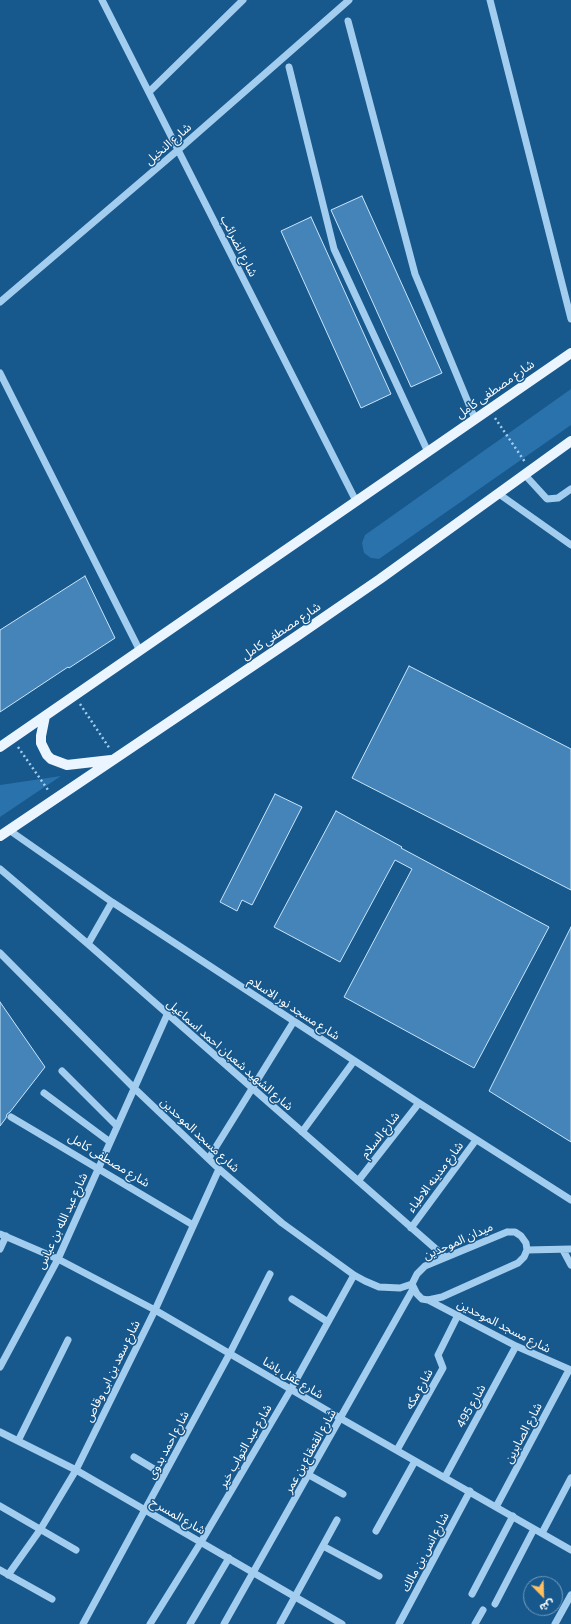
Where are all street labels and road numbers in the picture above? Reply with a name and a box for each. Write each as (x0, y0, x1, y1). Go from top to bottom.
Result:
street label: شارع النخيل (142, 120, 194, 168)
street label: شارع الضرائب (217, 213, 261, 279)
street label: شارع مصطفى كامل (453, 357, 537, 421)
street label: شارع مصطفى كامل (239, 599, 323, 663)
street label: شارع مسجد نور الاسلام (245, 973, 343, 1043)
street label: شارع الشهيد شعبان احمد اسماعيل (164, 996, 296, 1114)
street label: شارع مسجد الموحدين (157, 1095, 243, 1175)
street label: شارع السلام (357, 1109, 403, 1161)
street label: شارع مصطفى كامل (66, 1130, 152, 1190)
street label: شارع مدينه الاطباء (404, 1139, 466, 1215)
street label: شارع عبد الله بن عباس (33, 1171, 91, 1271)
street label: ميدان الموحدين (421, 1219, 495, 1263)
street label: شارع مسجد الموحدين (455, 1296, 553, 1356)
street label: شارع سعد بن ابى وقاص (81, 1318, 143, 1424)
street label: شارع عقل باشا (260, 1354, 326, 1402)
street label: شارع مكه (402, 1366, 436, 1412)
street label: شارع 495 (453, 1382, 489, 1430)
street label: شارع الصابرين (501, 1400, 545, 1466)
street label: شارع عبد التواب خير (215, 1402, 275, 1490)
street label: شارع القعقاع بن عمر (281, 1407, 339, 1495)
street label: شارع احمد بدوى (144, 1408, 192, 1482)
street label: شارع المسرح (148, 1494, 208, 1538)
street label: شارع انس بن مالك (398, 1510, 452, 1594)

